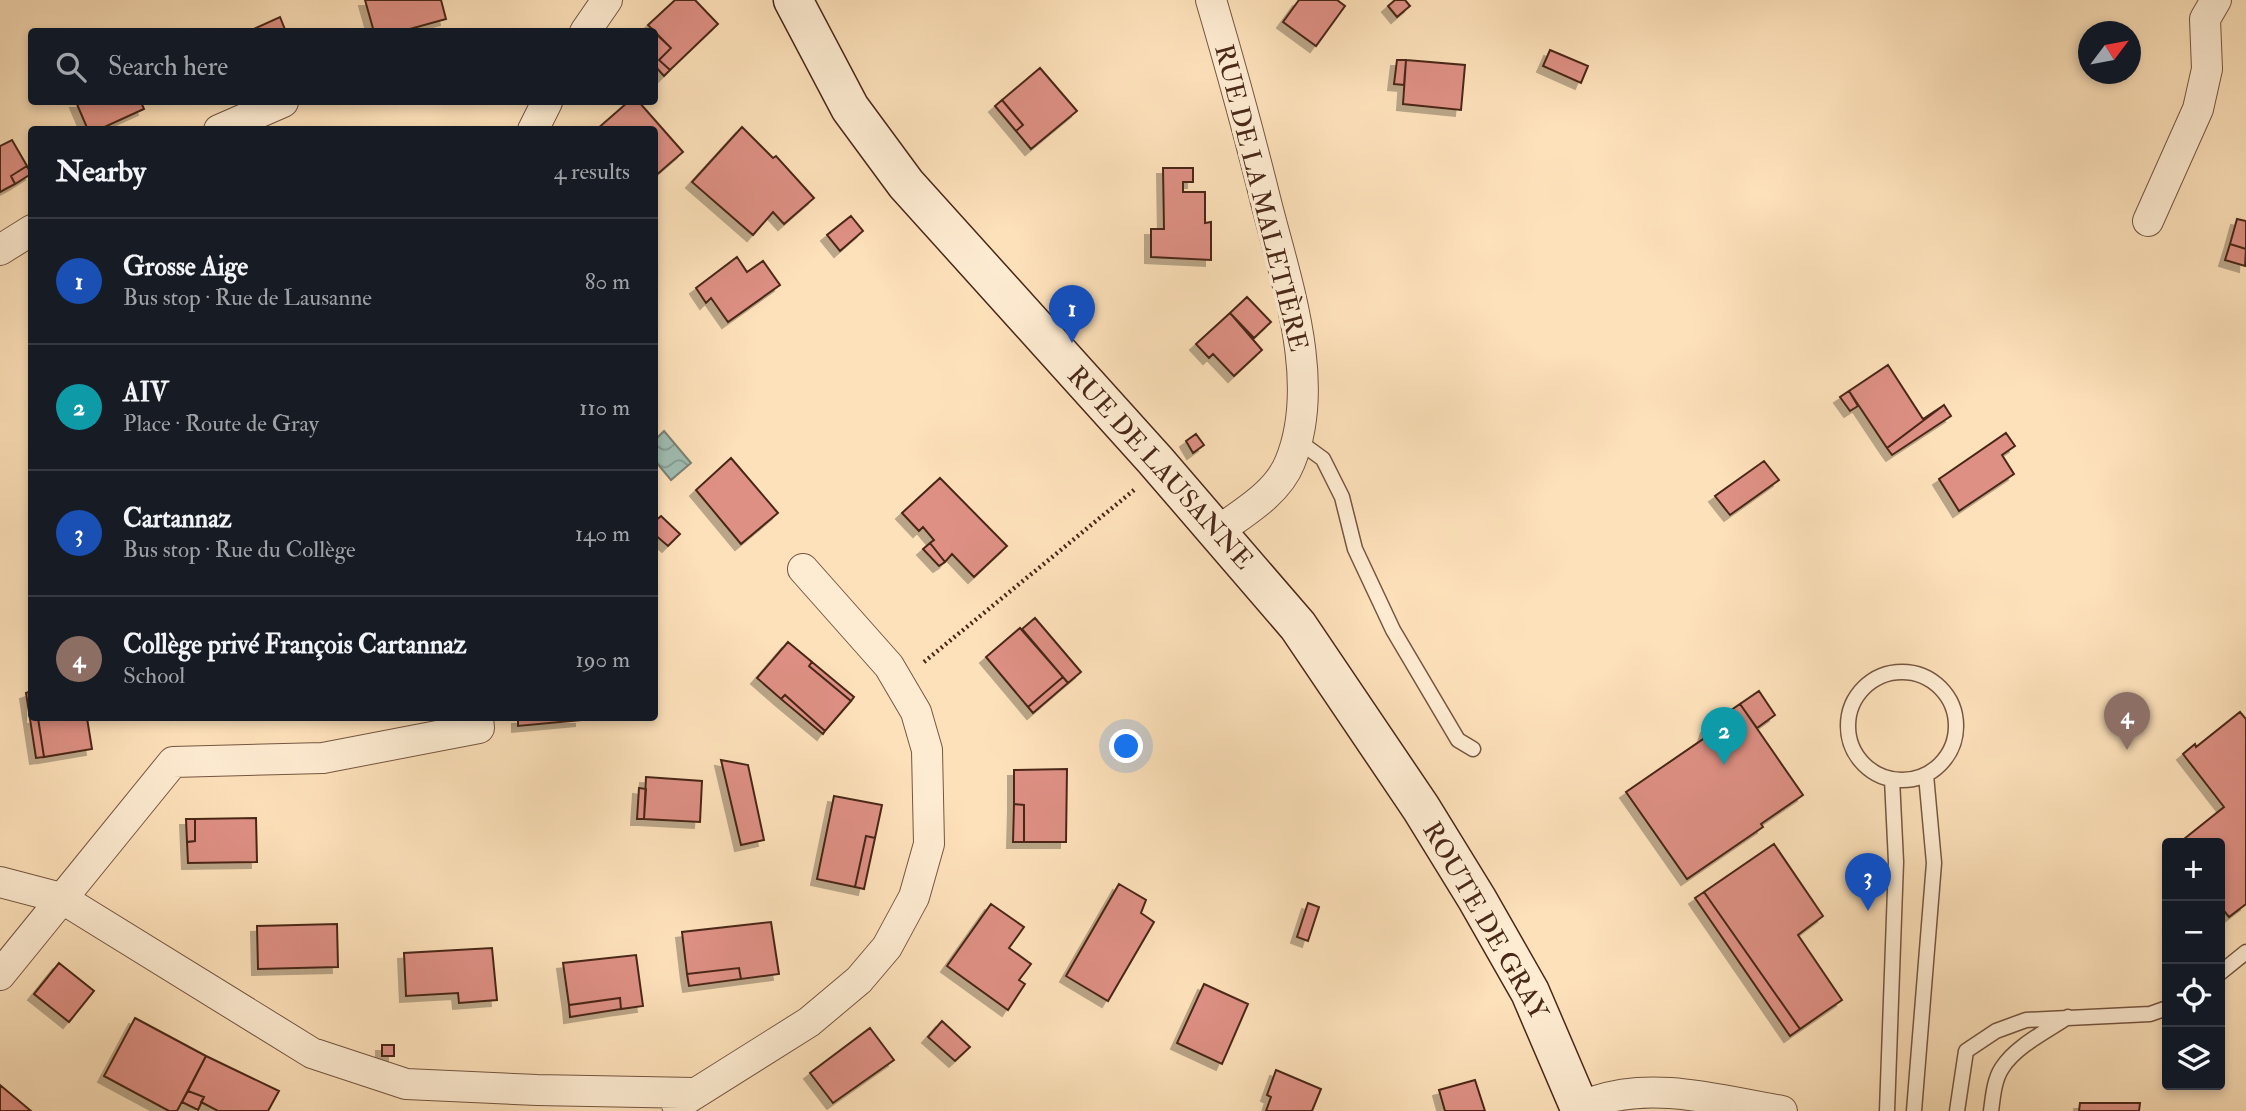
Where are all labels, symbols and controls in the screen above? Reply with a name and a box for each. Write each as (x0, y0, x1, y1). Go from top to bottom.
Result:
north arrow (2078, 21, 2141, 84)
search box (28, 28, 658, 105)
street label: RUE DE LA MALETIÈRE (1207, 41, 1317, 355)
icon: search (52, 48, 90, 86)
text: Search here (108, 51, 228, 83)
text: Nearby (56, 153, 146, 190)
text: 4 results (554, 157, 630, 186)
text: Grosse Aige (123, 251, 248, 283)
text: 1 (75, 267, 83, 296)
text: 80 m (585, 267, 630, 296)
text: Bus stop · Rue de Lausanne (123, 283, 372, 312)
pin: 1 (1049, 285, 1095, 343)
street label: RUE DE LAUSANNE (1060, 360, 1260, 576)
text: AIV (123, 377, 168, 409)
text: 2 (73, 393, 85, 422)
text: 110 m (579, 393, 630, 422)
text: Place · Route de Gray (123, 409, 319, 438)
text: Cartannaz (123, 503, 232, 535)
text: 3 (75, 519, 83, 548)
text: 140 m (575, 519, 630, 548)
text: Bus stop · Rue du Collège (123, 535, 356, 564)
text: Collège privé François Cartannaz (123, 629, 467, 661)
text: 4 (73, 645, 85, 674)
text: 190 m (576, 645, 630, 674)
text: School (123, 661, 185, 690)
pin: 4 (2104, 692, 2150, 750)
pin: 2 (1701, 707, 1747, 765)
your location (1109, 729, 1143, 763)
street label: ROUTE DE GRAY (1415, 816, 1555, 1027)
map controls (2162, 838, 2225, 1090)
button: + (2162, 838, 2225, 901)
pin: 3 (1845, 853, 1891, 911)
button: − (2162, 901, 2225, 964)
button: locate (2162, 964, 2225, 1027)
button: layers (2162, 1027, 2225, 1090)

